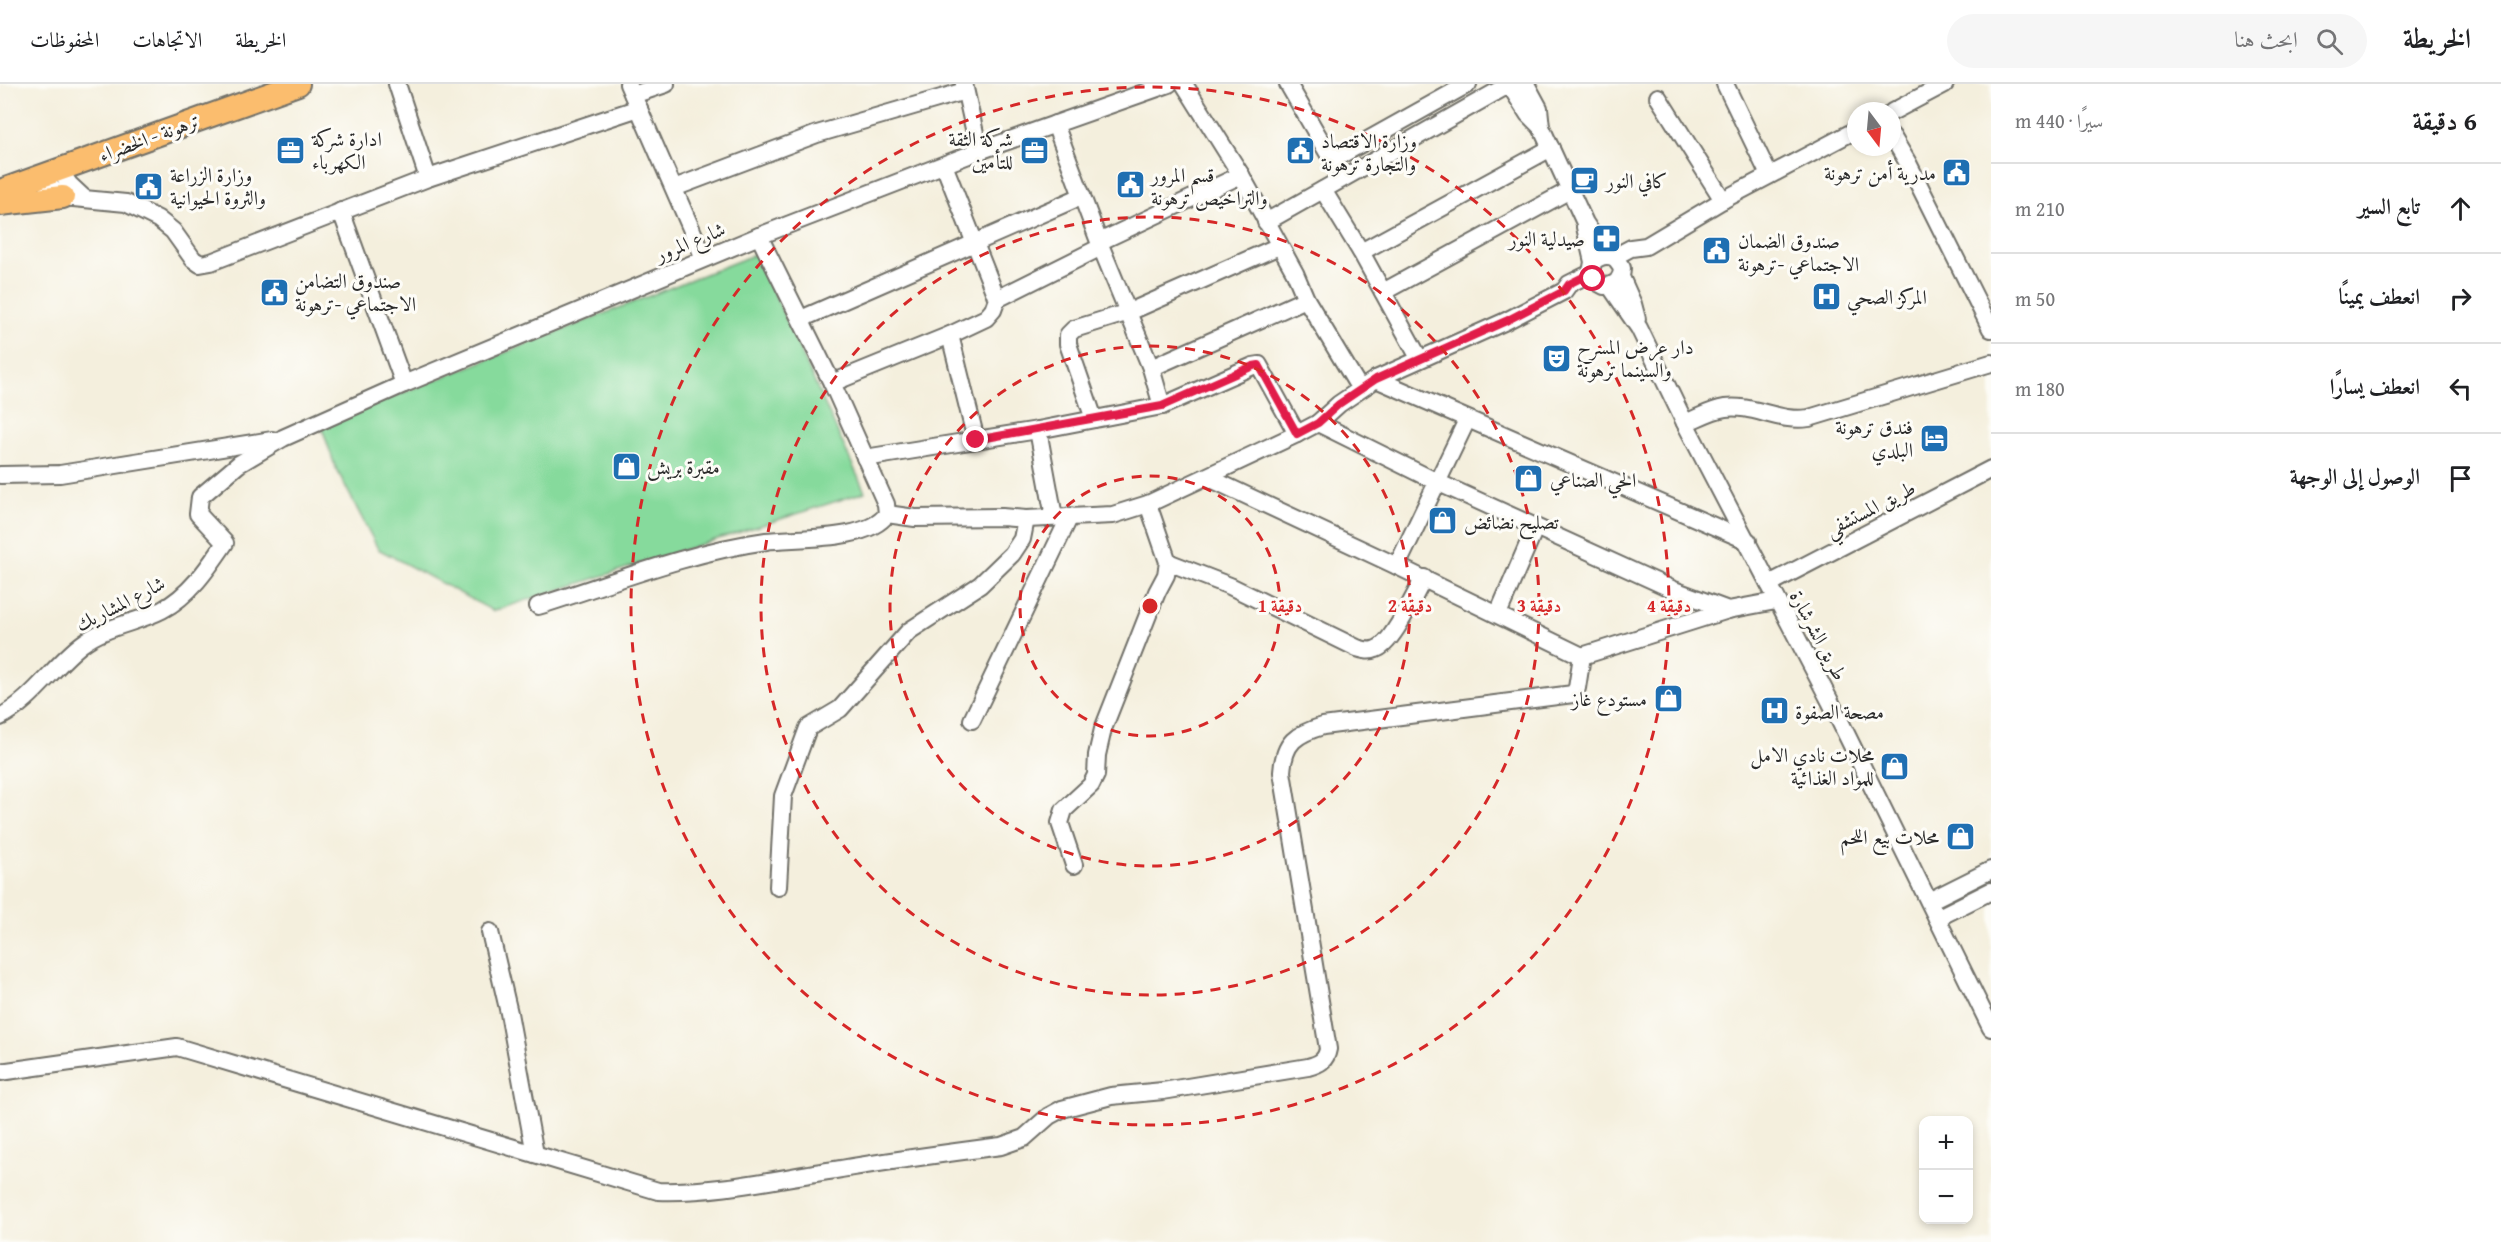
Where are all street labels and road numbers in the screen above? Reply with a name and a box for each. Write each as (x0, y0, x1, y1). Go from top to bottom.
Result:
street label: ترهونة - الخضراء (95, 105, 203, 169)
street label: شارع المرور (649, 214, 731, 273)
street label: طريق المستشفي (1820, 473, 1923, 549)
street label: شارع المشاريك (70, 568, 172, 642)
street label: طريق الشرشارة (1783, 585, 1855, 685)

